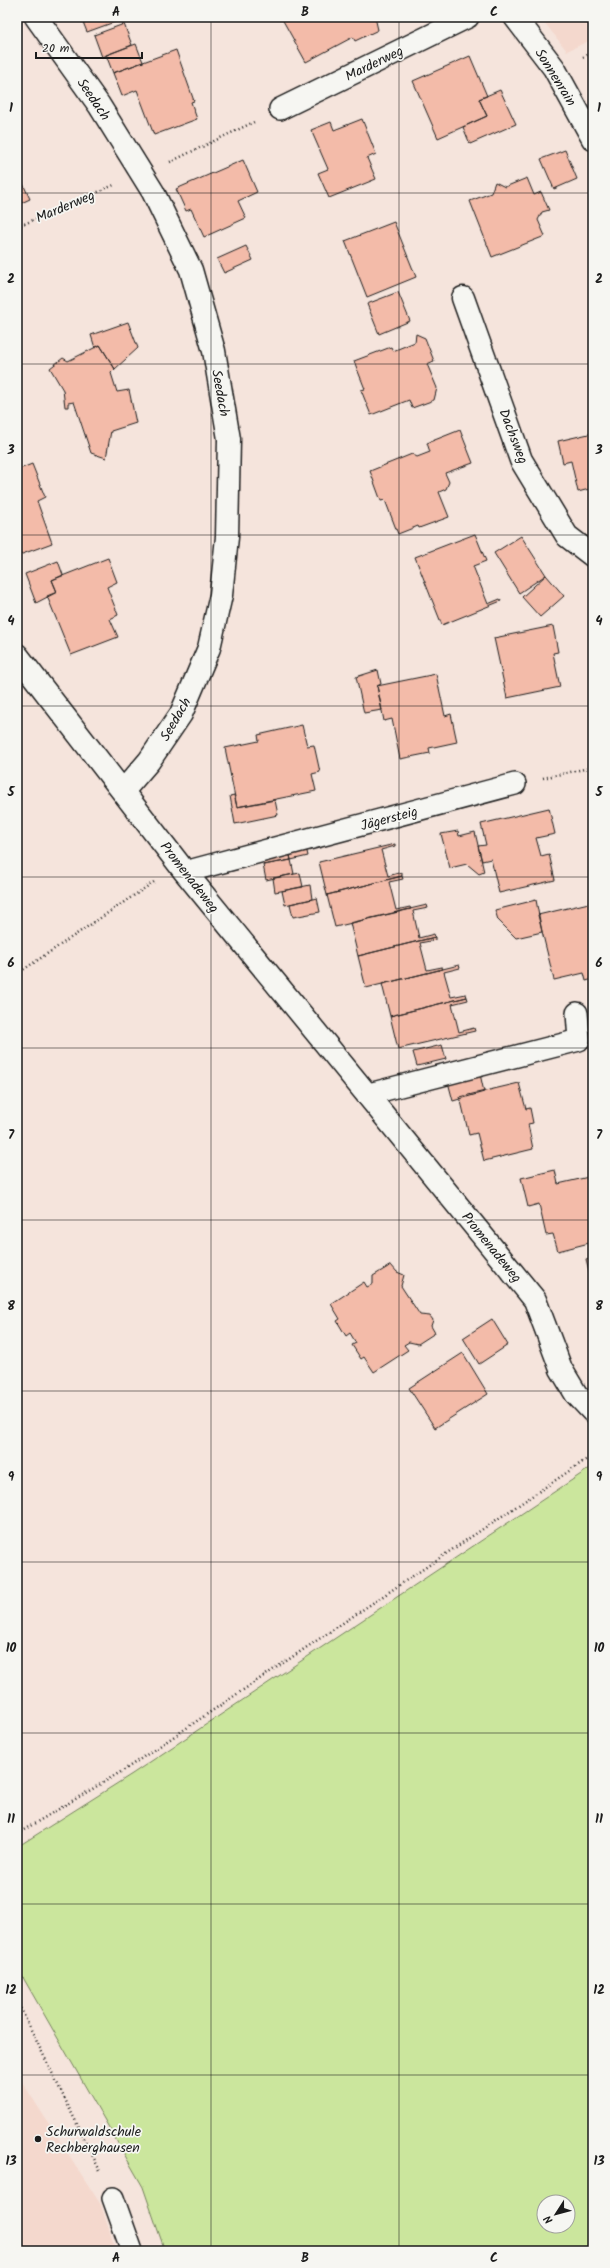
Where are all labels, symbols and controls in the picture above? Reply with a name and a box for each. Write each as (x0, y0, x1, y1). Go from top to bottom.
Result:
text: A (112, 2, 120, 23)
text: B (301, 2, 309, 23)
text: C (490, 2, 498, 23)
scale bar (36, 34, 142, 60)
text: 20 m (42, 39, 70, 58)
street label: Marderweg (342, 40, 407, 87)
street label: Sonnenrain (529, 44, 582, 111)
street label: Seedach (71, 74, 116, 125)
text: 1 (9, 98, 13, 119)
text: 1 (597, 98, 601, 119)
street label: Marderweg (32, 185, 98, 229)
text: 2 (7, 269, 15, 290)
text: 2 (595, 269, 603, 290)
street label: Seedach (205, 368, 235, 418)
street label: Dachsweg (492, 405, 534, 467)
text: 3 (6, 440, 15, 461)
text: 3 (594, 440, 603, 461)
text: 4 (7, 611, 15, 632)
text: 4 (595, 611, 603, 632)
street label: Seedach (155, 694, 197, 745)
text: 5 (7, 782, 16, 803)
text: 5 (595, 782, 604, 803)
street label: Jägersteig (358, 801, 420, 837)
street label: Promenadeweg (154, 837, 224, 918)
text: 6 (7, 953, 15, 974)
text: 6 (595, 953, 603, 974)
text: 7 (8, 1125, 15, 1146)
text: 7 (596, 1125, 603, 1146)
street label: Promenadeweg (456, 1207, 527, 1288)
text: 8 (7, 1296, 15, 1317)
text: 8 (595, 1296, 603, 1317)
text: 9 (8, 1467, 15, 1488)
text: 9 (596, 1467, 603, 1488)
text: 10 (6, 1638, 17, 1659)
text: 10 (594, 1638, 605, 1659)
text: 11 (7, 1809, 15, 1830)
text: 11 (595, 1809, 603, 1830)
text: 12 (5, 1980, 17, 2001)
text: 12 (593, 1980, 605, 2001)
place label: Schurwaldschule Rechberghausen (46, 2121, 142, 2159)
marker: Schurwaldschule Rechberghausen (33, 2134, 43, 2144)
text: 13 (5, 2151, 17, 2172)
text: 13 (593, 2151, 605, 2172)
north arrow (536, 2194, 576, 2234)
text: N (539, 2211, 558, 2227)
text: A (112, 2248, 120, 2268)
text: B (301, 2248, 309, 2268)
text: C (490, 2248, 498, 2268)

